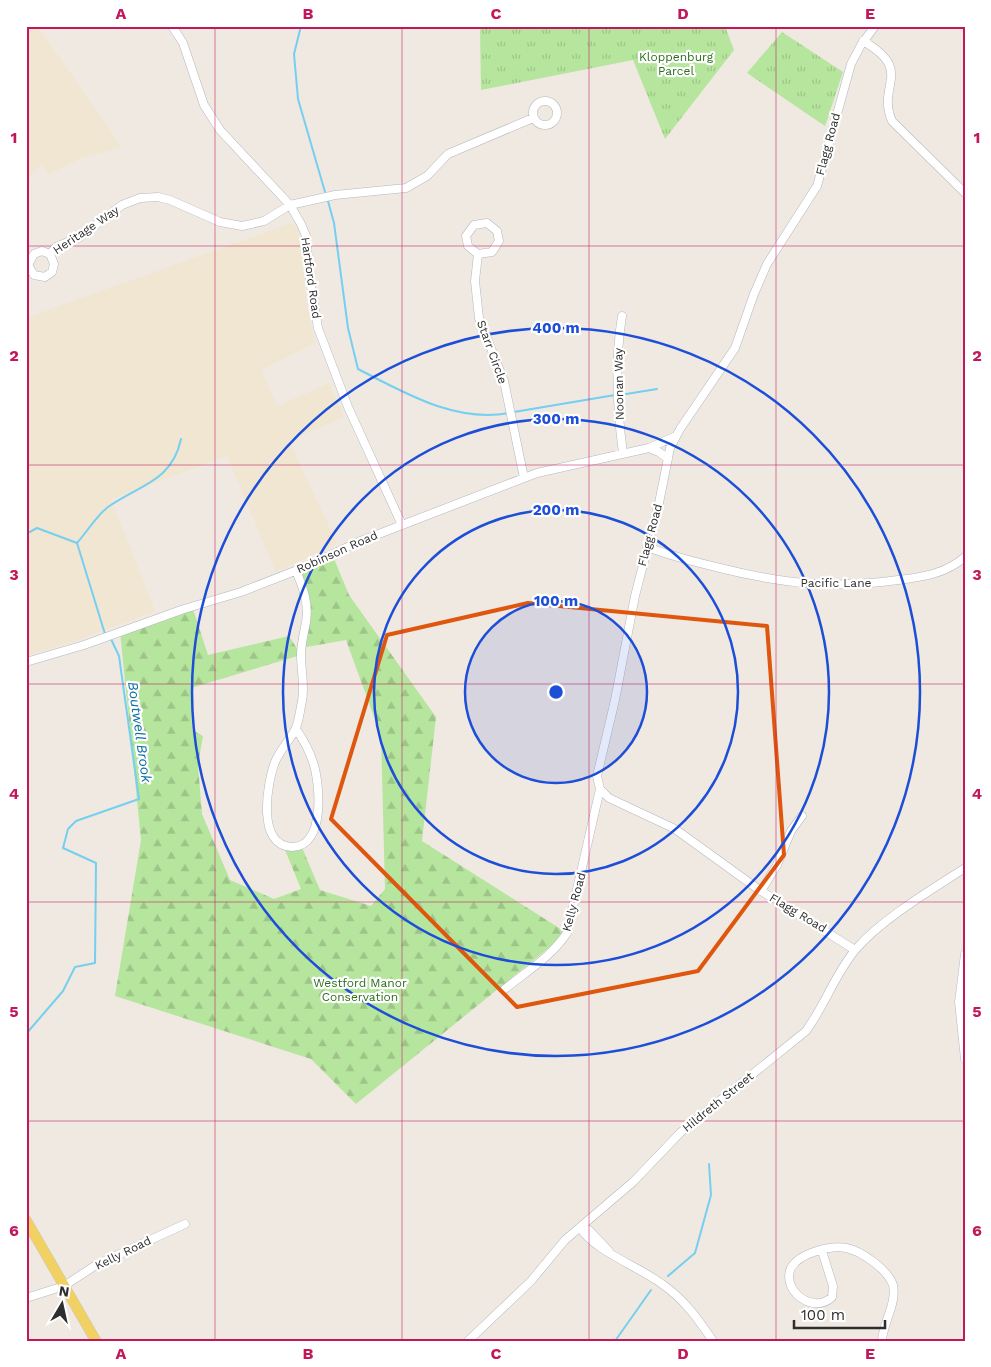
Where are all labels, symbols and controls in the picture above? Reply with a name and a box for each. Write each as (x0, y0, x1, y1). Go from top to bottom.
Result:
text: A (116, 4, 127, 23)
text: B (303, 4, 314, 23)
text: C (491, 4, 502, 23)
text: D (677, 4, 689, 23)
text: E (865, 4, 875, 23)
park label: Kloppenburg Parcel (639, 50, 714, 78)
street label: Flagg Road (813, 111, 843, 177)
text: 1 (11, 128, 17, 147)
text: 1 (974, 128, 980, 147)
street label: Heritage Way (50, 202, 122, 257)
street label: Hartford Road (298, 236, 324, 320)
street label: Starr Circle (474, 318, 510, 386)
text: 400 m (532, 319, 580, 337)
text: 2 (9, 346, 19, 365)
text: 2 (972, 346, 982, 365)
street label: Noonan Way (611, 347, 627, 420)
text: 300 m (533, 410, 579, 428)
text: 200 m (533, 501, 579, 519)
street label: Flagg Road (635, 502, 665, 568)
street label: Robinson Road (294, 528, 380, 576)
text: 3 (9, 565, 19, 584)
text: 3 (972, 565, 982, 584)
street label: Pacific Lane (800, 576, 872, 590)
text: 100 m (534, 592, 578, 610)
water label: Boutwell Brook (125, 680, 155, 784)
centre of rings (547, 683, 565, 701)
text: 4 (9, 784, 19, 803)
text: 4 (972, 784, 982, 803)
street label: Kelly Road (559, 871, 589, 933)
street label: Flagg Road (767, 891, 829, 935)
park label: Westford Manor Conservation (313, 976, 407, 1004)
text: 5 (9, 1002, 19, 1021)
text: 5 (972, 1002, 982, 1021)
street label: Hildreth Street (680, 1069, 756, 1135)
text: 6 (9, 1221, 19, 1240)
text: 6 (972, 1221, 982, 1240)
street label: Kelly Road (93, 1233, 153, 1273)
north arrow (38, 1280, 88, 1330)
text: N (58, 1282, 70, 1300)
scale bar (794, 1297, 885, 1329)
text: 100 m (801, 1306, 845, 1324)
text: A (116, 1344, 127, 1363)
text: B (303, 1344, 314, 1363)
text: C (491, 1344, 502, 1363)
text: D (677, 1344, 689, 1363)
text: E (865, 1344, 875, 1363)

